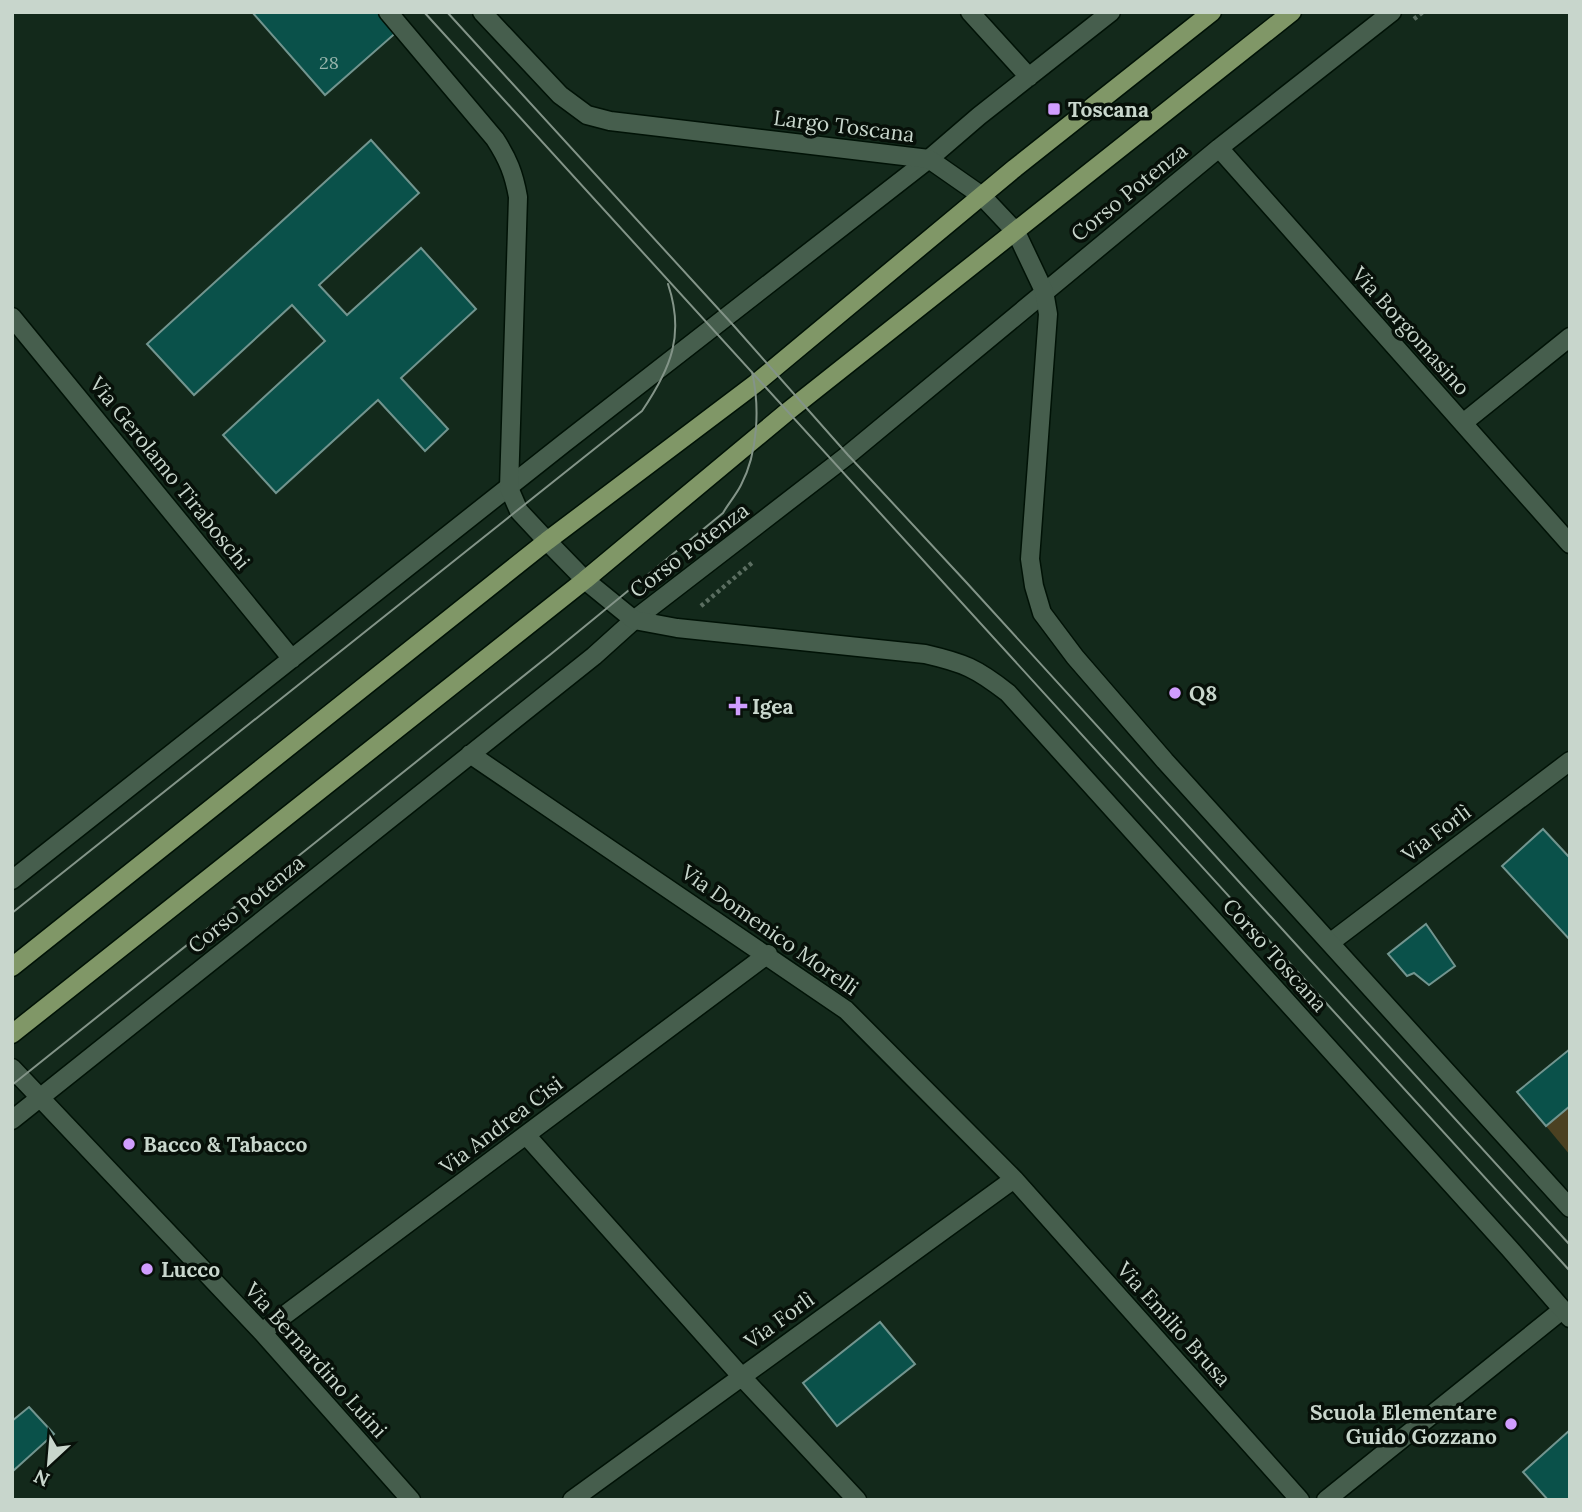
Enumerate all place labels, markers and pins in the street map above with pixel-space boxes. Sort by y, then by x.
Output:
place label: Toscana [1068,96,1149,123]
marker: Toscana [1046,101,1062,117]
place label: Q8 [1189,680,1217,707]
marker: Q8 [1167,685,1183,701]
place label: Igea [752,693,794,720]
marker: Igea [730,698,746,714]
place label: Bacco & Tabacco [143,1131,307,1158]
marker: Bacco & Tabacco [121,1136,137,1152]
place label: Lucco [161,1256,220,1283]
marker: Lucco [139,1261,155,1277]
place label: Scuola Elementare Guido Gozzano [1310,1399,1497,1450]
marker: Scuola Elementare Guido Gozzano [1503,1416,1519,1432]

